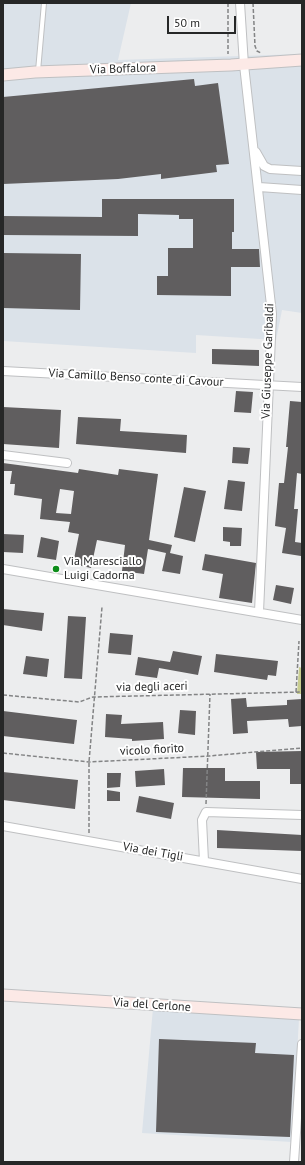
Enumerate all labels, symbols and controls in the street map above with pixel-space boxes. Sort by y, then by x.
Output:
scale bar [169,8,238,34]
text: 50 m [174,15,200,30]
street label: Via Boffalora [90,61,156,77]
street label: Via Giuseppe Garibaldi [259,303,277,419]
street label: Via Camillo Benso conte di Cavour [48,366,224,390]
place label: Via Maresciallo Luigi Cadorna [64,555,142,583]
marker: Via Maresciallo Luigi Cadorna [51,564,61,574]
street label: via degli aceri [116,679,188,695]
street label: vicolo fiorito [120,741,184,759]
street label: Via dei Tigli [122,840,184,864]
street label: Via del Cerlone [113,995,191,1015]

